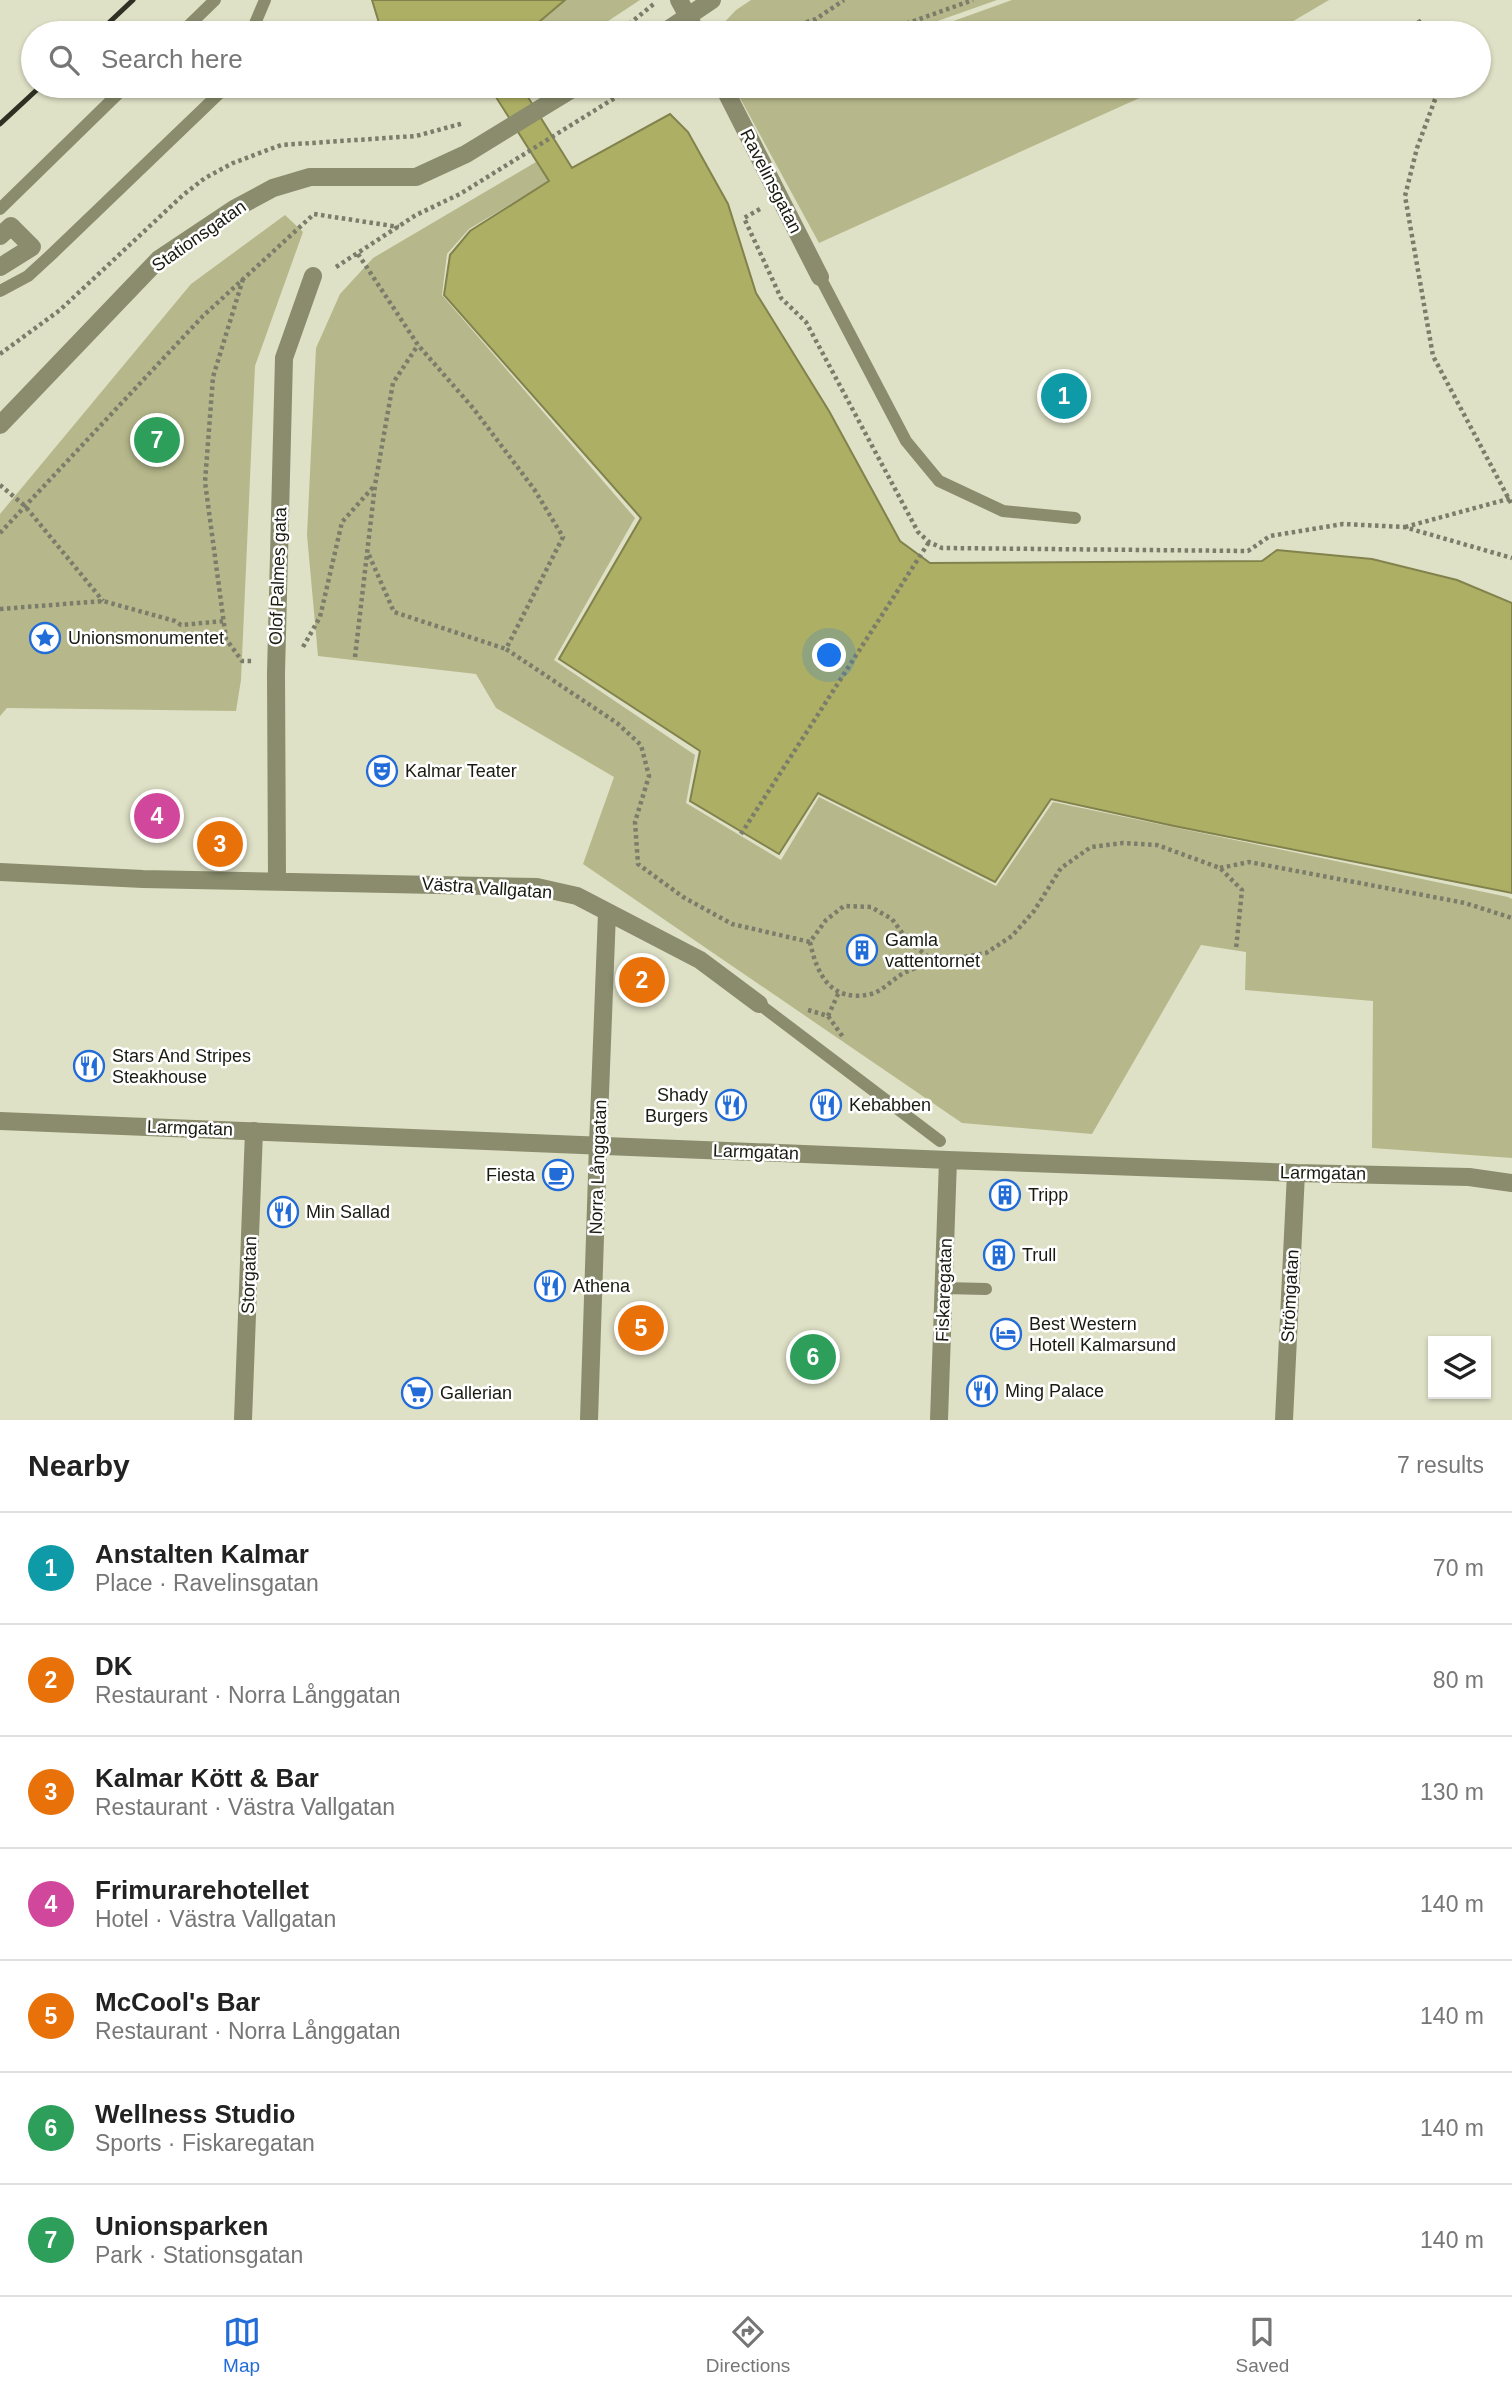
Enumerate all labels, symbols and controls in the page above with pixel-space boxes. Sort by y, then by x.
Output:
search box [21,21,1491,98]
icon: search [45,41,83,79]
text: Search here [101,44,243,74]
street label: Ravelinsgatan [736,126,806,236]
street label: Stationsgatan [148,196,250,276]
pin: 1 [1041,370,1087,422]
pin: 7 [134,414,180,466]
street label: Olof Palmes gata [266,506,290,645]
place icon: Unionsmonumentet [28,621,62,655]
place label: Unionsmonumentet [68,628,224,648]
your location [812,638,846,672]
theatre icon: Kalmar Teater [365,754,399,788]
place label: Kalmar Teater [405,761,517,781]
pin: 4 [134,790,180,842]
pin: 3 [197,818,243,870]
street label: Västra Vallgatan [421,873,553,903]
place label: Gamla vattentornet [885,930,980,971]
building icon: Gamla vattentornet [845,933,879,967]
pin: 2 [619,954,665,1006]
place label: Stars And Stripes Steakhouse [112,1046,251,1087]
restaurant icon: Stars And Stripes Steakhouse [72,1049,106,1083]
place label: Shady Burgers [645,1085,708,1126]
restaurant icon: Shady Burgers [714,1088,748,1122]
restaurant icon: Kebabben [809,1088,843,1122]
place label: Kebabben [849,1095,931,1115]
street label: Norra Långgatan [586,1099,610,1235]
street label: Larmgatan [147,1117,233,1139]
street label: Larmgatan [713,1141,799,1163]
cafe icon: Fiesta [541,1158,575,1192]
street label: Larmgatan [1280,1162,1366,1184]
place label: Fiesta [486,1165,536,1185]
building icon: Tripp [988,1178,1022,1212]
place label: Tripp [1028,1185,1068,1205]
restaurant icon: Min Sallad [266,1195,300,1229]
place label: Min Sallad [306,1202,390,1222]
street label: Storgatan [238,1236,260,1314]
street label: Fiskaregatan [932,1238,956,1342]
building icon: Trull [982,1238,1016,1272]
place label: Trull [1022,1245,1056,1265]
street label: Strömgatan [1278,1249,1302,1343]
restaurant icon: Athena [533,1269,567,1303]
place label: Athena [573,1276,631,1296]
pin: 5 [618,1302,664,1354]
place label: Best Western Hotell Kalmarsund [1029,1314,1176,1355]
hotel icon: Best Western Hotell Kalmarsund [989,1317,1023,1351]
pin: 6 [790,1331,836,1383]
map controls [1428,1336,1491,1399]
button: layers [1428,1336,1491,1399]
restaurant icon: Ming Palace [965,1374,999,1408]
supermarket icon: Gallerian [400,1376,434,1410]
place label: Ming Palace [1005,1381,1104,1401]
place label: Gallerian [440,1383,512,1403]
text: Nearby [28,1449,130,1482]
text: 7 results [1397,1452,1484,1478]
text: Anstalten Kalmar [95,1539,309,1569]
text: 1 [45,1555,57,1581]
text: 70 m [1433,1555,1484,1581]
text: Place · Ravelinsgatan [95,1570,319,1596]
text: DK [95,1651,133,1681]
text: 2 [45,1667,57,1693]
text: 80 m [1433,1667,1484,1693]
text: Restaurant · Norra Långgatan [95,1682,401,1708]
text: Kalmar Kött & Bar [95,1763,319,1793]
text: 3 [45,1779,57,1805]
text: 130 m [1420,1779,1484,1805]
text: Restaurant · Västra Vallgatan [95,1794,395,1820]
text: Frimurarehotellet [95,1875,309,1905]
text: 4 [45,1891,57,1917]
text: 140 m [1420,1891,1484,1917]
text: Hotel · Västra Vallgatan [95,1906,336,1932]
text: McCool's Bar [95,1987,260,2017]
text: 5 [45,2003,57,2029]
text: 140 m [1420,2003,1484,2029]
text: Restaurant · Norra Långgatan [95,2018,401,2044]
text: Wellness Studio [95,2099,295,2129]
text: 6 [45,2115,57,2141]
text: 140 m [1420,2115,1484,2141]
text: Sports · Fiskaregatan [95,2130,315,2156]
text: Unionsparken [95,2211,268,2241]
text: 7 [45,2227,57,2253]
text: 140 m [1420,2227,1484,2253]
text: Park · Stationsgatan [95,2242,303,2268]
tab: Map [223,2313,261,2377]
tab: Directions [706,2313,790,2377]
tab: Saved [1235,2313,1289,2377]

